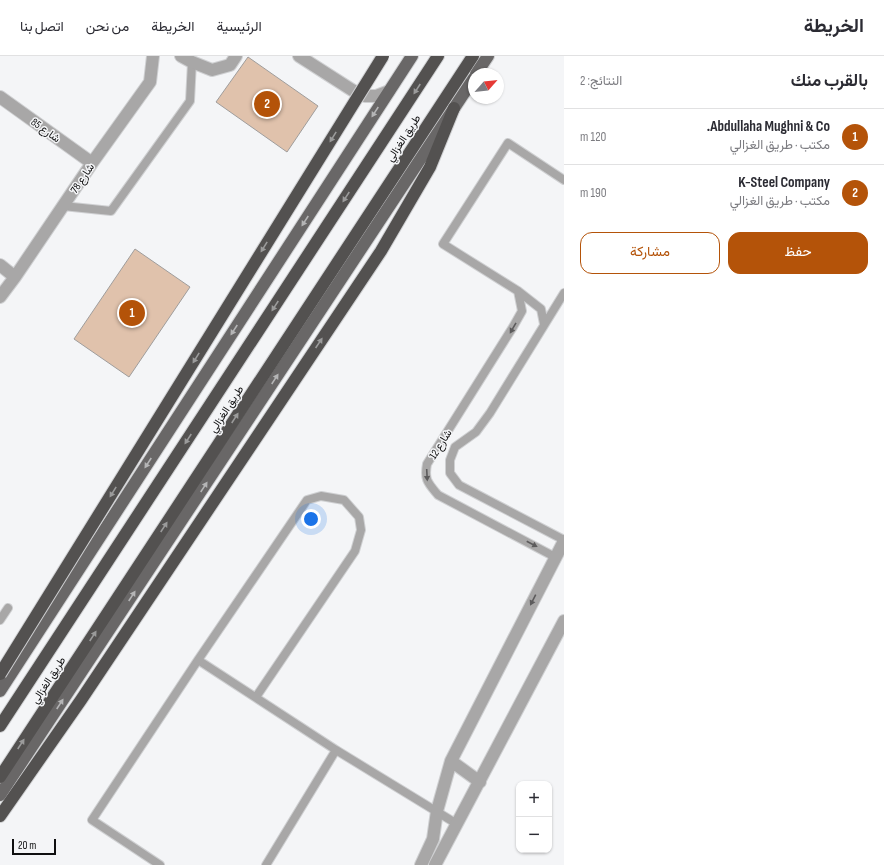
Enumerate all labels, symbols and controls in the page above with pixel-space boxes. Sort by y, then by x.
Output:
text: الخريطة [804,15,864,38]
text: اتصل بنا [20,18,64,35]
text: من نحن [86,18,129,35]
text: الخريطة [151,18,194,35]
text: الرئيسية [216,18,262,35]
north arrow [468,68,504,104]
text: بالقرب منك [791,71,868,91]
text: النتائج: 2 [580,73,622,89]
one-way arrow [413,84,421,94]
pin: 2 [254,89,280,119]
one-way arrow [372,106,379,118]
street label: طريق الغزالي [383,112,426,166]
street label: شارع 85 [28,115,63,146]
text: Abdullaha Mughni & Co. [707,117,830,136]
text: 120 m [580,129,606,145]
text: 1 [852,129,858,145]
one-way arrow [329,131,336,143]
text: مكتب · طريق الغزالي [730,137,830,153]
street label: شارع 78 [68,161,98,196]
text: K-Steel Company [738,173,830,192]
text: 190 m [580,185,607,201]
text: 2 [852,185,858,201]
one-way arrow [342,192,349,203]
text: مكتب · طريق الغزالي [730,193,830,209]
one-way arrow [301,216,309,226]
button: مشاركة [580,232,720,274]
button: حفظ [728,232,868,274]
one-way arrow [261,241,268,253]
pin: 1 [119,298,145,328]
one-way arrow [271,300,278,312]
one-way arrow [509,322,516,334]
one-way arrow [230,325,238,336]
one-way arrow [315,338,323,348]
one-way arrow [192,353,200,363]
one-way arrow [271,374,279,384]
street label: طريق الغزالي [206,383,249,437]
one-way arrow [232,412,239,424]
street label: شارع 12 [426,427,456,462]
one-way arrow [184,433,192,444]
one-way arrow [144,458,152,468]
one-way arrow [423,468,430,481]
one-way arrow [200,481,207,493]
one-way arrow [109,487,117,497]
your location [301,509,321,529]
one-way arrow [160,522,168,532]
one-way arrow [526,541,537,547]
one-way arrow [128,590,136,601]
one-way arrow [530,594,536,606]
one-way arrow [89,630,97,641]
street label: طريق الغزالي [28,654,71,708]
one-way arrow [56,699,64,709]
one-way arrow [18,738,25,750]
map controls [516,781,552,853]
button: + [516,781,552,817]
button: − [516,817,552,853]
scale bar [12,837,56,856]
text: 20 m [18,839,36,852]

